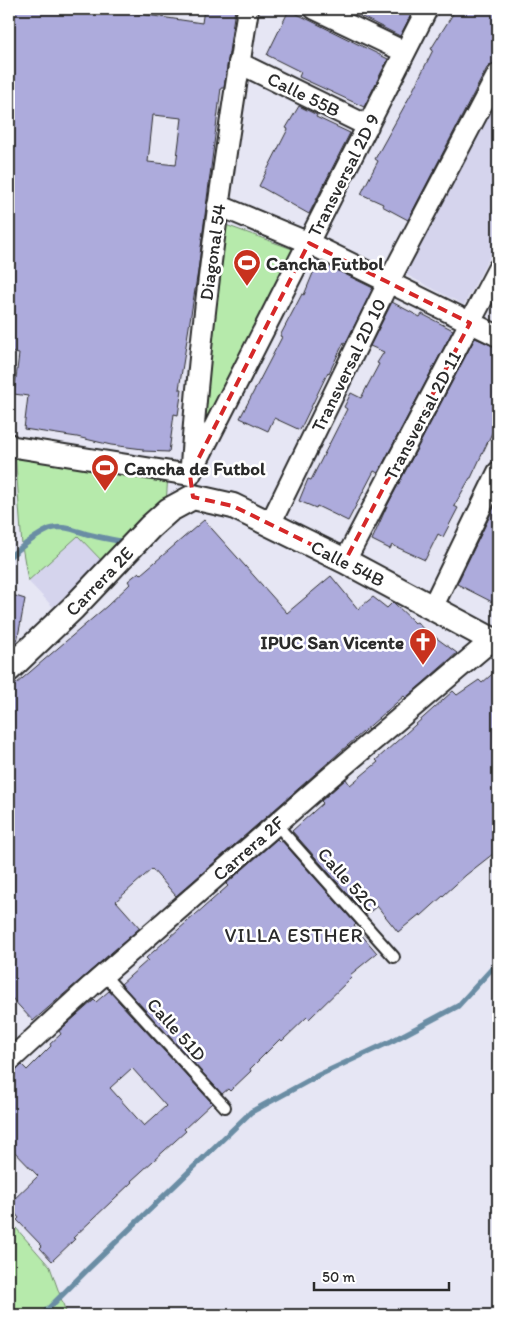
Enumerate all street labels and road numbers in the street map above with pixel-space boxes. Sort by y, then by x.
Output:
street label: Calle 55B [264,67,344,122]
street label: Transversal 2D 9 [302,110,384,241]
street label: Diagonal 54 [194,202,231,302]
street label: Transversal 2D 10 [306,295,391,436]
street label: Transversal 2D 11 [379,347,466,484]
street label: Calle 54B [307,535,389,592]
street label: Carrera 2E [61,542,138,621]
street label: Carrera 2F [208,811,289,886]
street label: Calle 52C [313,843,382,916]
street label: Calle 51D [142,993,211,1066]

